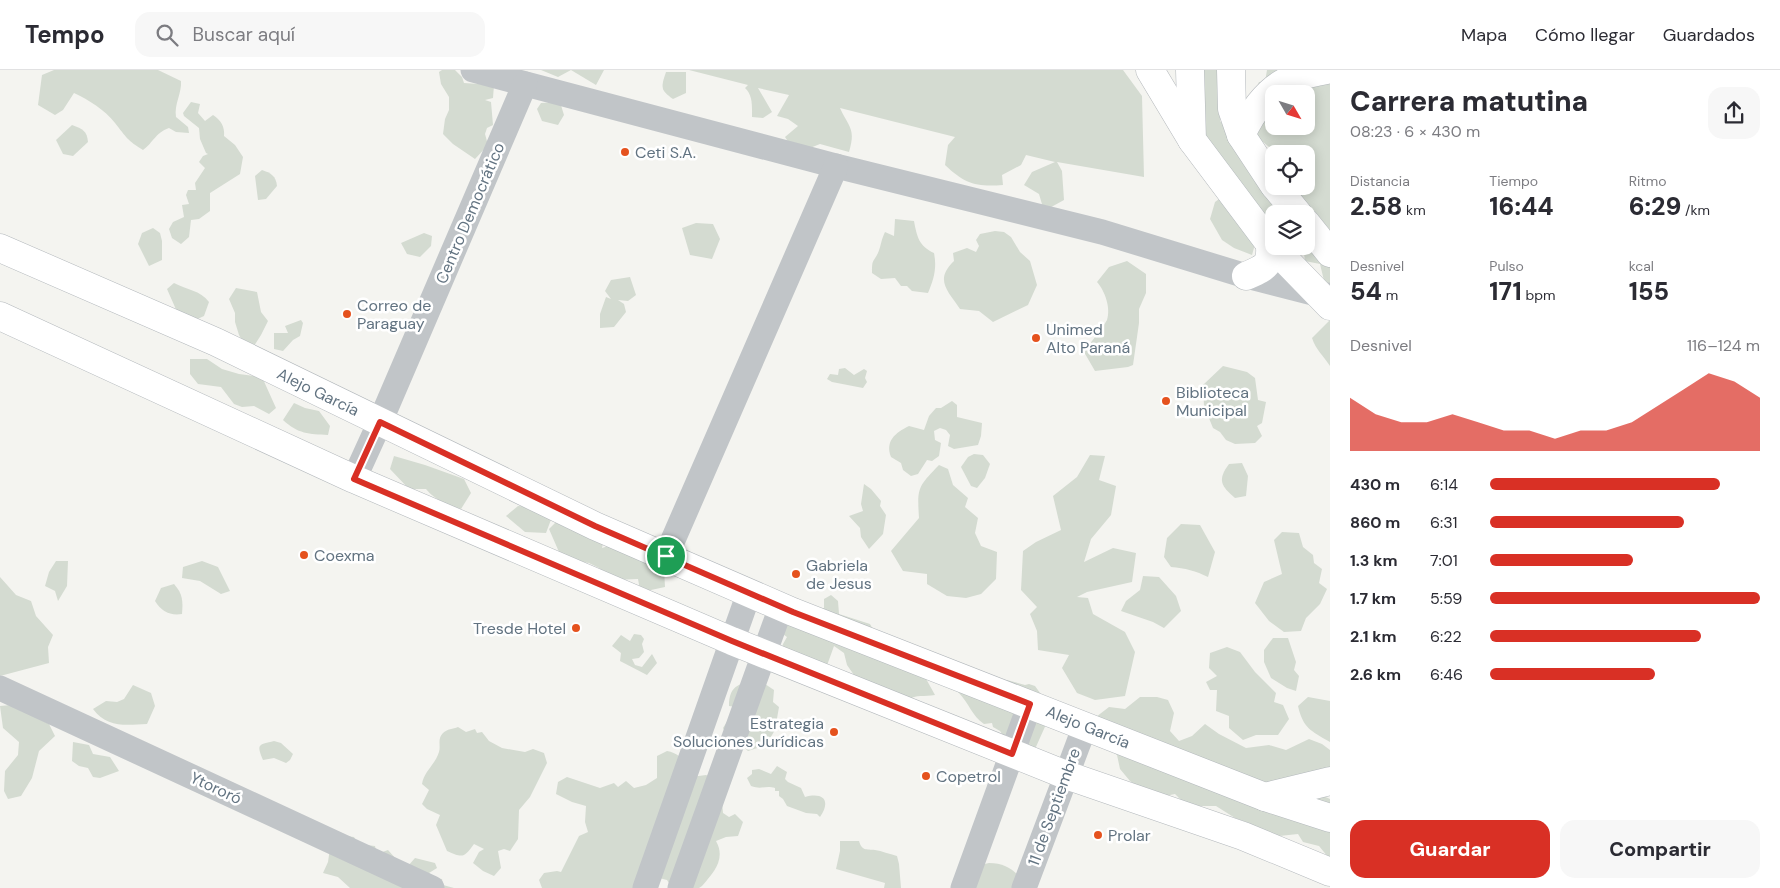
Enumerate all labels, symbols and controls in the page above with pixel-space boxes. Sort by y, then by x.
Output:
search box [135,12,485,57]
text: Tempo [25,19,105,50]
icon: search [153,21,181,49]
text: Buscar aquí [193,22,295,47]
text: Mapa [1461,23,1507,47]
text: Cómo llegar [1535,23,1635,47]
text: Guardados [1663,23,1755,47]
text: Carrera matutina [1350,83,1588,120]
north arrow [1265,85,1315,135]
map controls [1265,85,1315,255]
button: share [1708,87,1760,139]
text: 08:23 · 6 × 430 m [1350,121,1480,142]
street label: Centro Democrático [431,139,509,287]
place label: Ceti S.A. [635,142,696,163]
button: locate [1265,145,1315,195]
marker: Ceti S.A. [619,146,631,158]
text: Distancia [1350,172,1410,190]
text: Tiempo [1489,172,1538,190]
text: Ritmo [1629,172,1667,190]
text: 2.58 [1350,190,1402,223]
text: 16:44 [1489,190,1554,223]
text: 6:29 [1629,190,1681,223]
text: km [1402,201,1426,219]
text: /km [1681,201,1710,219]
button: layers [1265,205,1315,255]
text: Desnivel [1350,257,1404,275]
text: Pulso [1489,257,1524,275]
text: kcal [1629,257,1654,275]
text: 54 [1350,275,1382,308]
text: 171 [1489,275,1522,308]
text: 155 [1629,275,1669,308]
text: m [1382,286,1398,304]
text: bpm [1522,286,1555,304]
place label: Correo de Paraguay [357,295,431,334]
marker: Correo de Paraguay [341,308,353,320]
place label: Unimed Alto Paraná [1046,319,1130,358]
marker: Unimed Alto Paraná [1030,332,1042,344]
text: Desnivel [1350,335,1412,356]
text: 116–124 m [1687,335,1760,356]
street label: Alejo García [273,363,363,421]
place label: Biblioteca Municipal [1176,382,1249,421]
marker: Biblioteca Municipal [1160,395,1172,407]
text: 430 m [1350,474,1400,495]
text: 6:14 [1430,474,1458,495]
text: 860 m [1350,512,1400,533]
text: 6:31 [1430,512,1457,533]
pin [645,535,687,577]
icon: arrive [652,542,680,570]
place label: Coexma [314,545,375,566]
marker: Coexma [298,549,310,561]
text: 1.3 km [1350,550,1398,571]
text: 7:01 [1430,550,1458,571]
place label: Gabriela de Jesus [806,555,872,594]
marker: Gabriela de Jesus [790,568,802,580]
text: 1.7 km [1350,588,1396,609]
text: 5:59 [1430,588,1462,609]
place label: Tresde Hotel [473,618,566,639]
marker: Tresde Hotel [570,622,582,634]
text: 2.1 km [1350,626,1397,647]
text: 6:22 [1430,626,1462,647]
text: 2.6 km [1350,664,1401,685]
text: 6:46 [1430,664,1463,685]
street label: Alejo García [1043,701,1133,753]
place label: Estrategia Soluciones Jurídicas [673,713,824,752]
marker: Estrategia Soluciones Jurídicas [828,726,840,738]
street label: 11 de Septiembre [1023,745,1085,869]
place label: Copetrol [936,766,1001,787]
street label: Ytororó [187,767,245,809]
marker: Copetrol [920,770,932,782]
button: Guardar [1350,820,1550,878]
button: Compartir [1560,820,1760,878]
place label: Prolar [1108,825,1151,846]
marker: Prolar [1092,829,1104,841]

